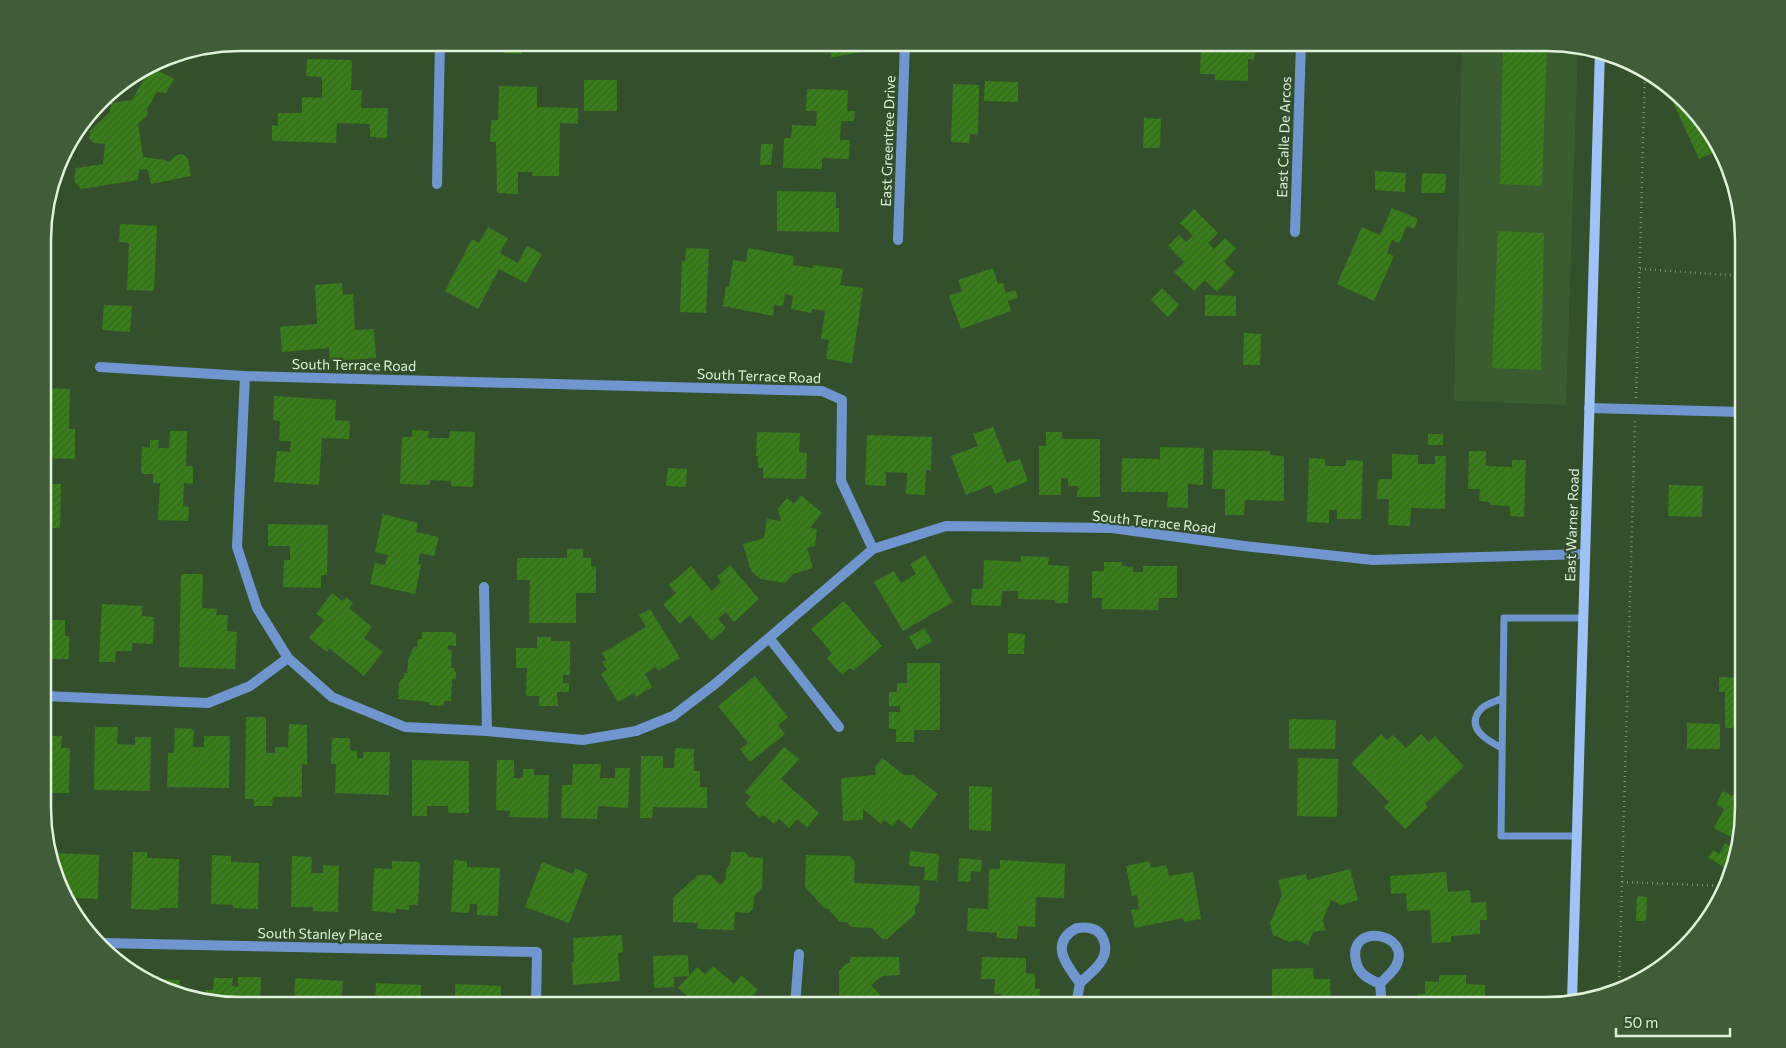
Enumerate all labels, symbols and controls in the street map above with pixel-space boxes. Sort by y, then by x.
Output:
street label: East Greentree Drive [877,75,898,207]
street label: East Calle De Arcos [1273,76,1294,198]
street label: South Terrace Road [292,355,416,374]
street label: South Terrace Road [697,365,821,386]
street label: East Warner Road [1561,468,1582,582]
street label: South Terrace Road [1091,507,1217,536]
street label: South Stanley Place [258,924,382,943]
scale bar [1616,1006,1730,1038]
text: 50 m [1624,1013,1658,1031]

